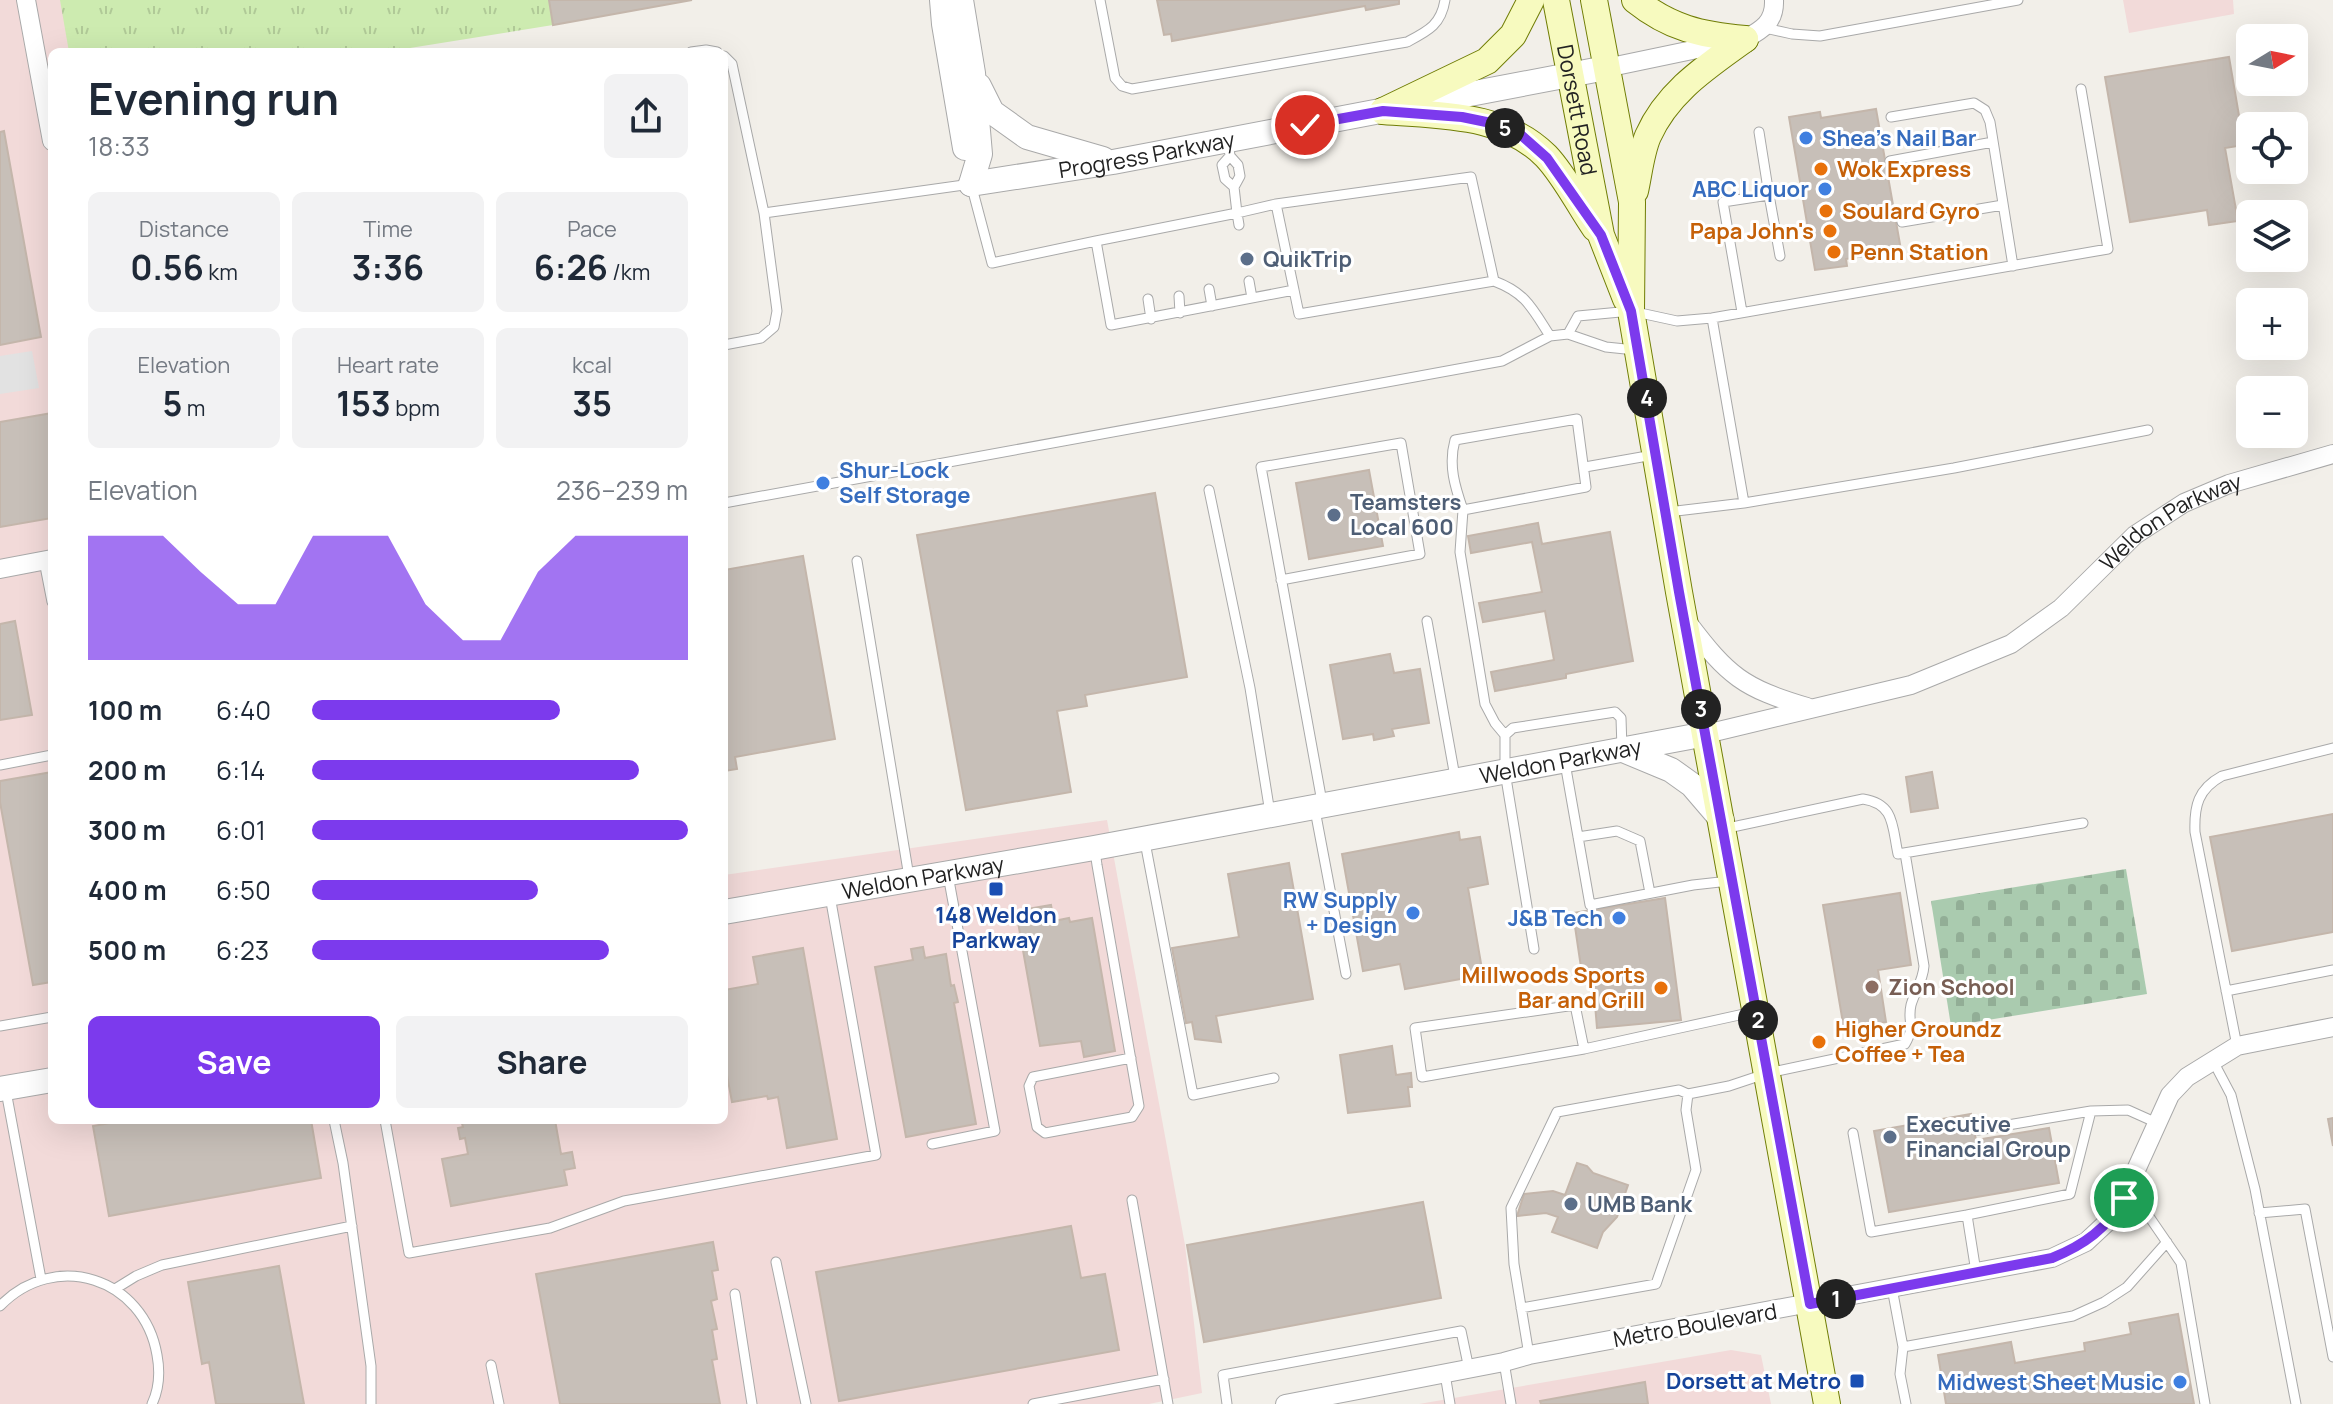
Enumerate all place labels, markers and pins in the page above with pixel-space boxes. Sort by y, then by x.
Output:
pin [1271,91,1339,159]
pin: 5 [1485,108,1525,148]
place label: Shea's Nail Bar [1822,123,1977,153]
marker: Shea's Nail Bar [1797,129,1815,147]
place label: Wok Express [1837,154,1971,184]
marker: Wok Express [1812,160,1830,178]
place label: ABC Liquor [1692,174,1809,204]
marker: ABC Liquor [1816,180,1834,198]
place label: Soulard Gyro [1842,196,1980,226]
marker: Soulard Gyro [1817,202,1835,220]
place label: Papa John's [1690,216,1814,246]
marker: Papa John's [1821,222,1839,240]
place label: Penn Station [1850,237,1988,267]
marker: Penn Station [1825,243,1843,261]
place label: QuikTrip [1263,244,1352,274]
marker: QuikTrip [1238,250,1256,268]
pin: 4 [1627,378,1667,418]
place label: Shur-Lock Self Storage [839,455,971,510]
marker: Shur-Lock Self Storage [814,474,832,492]
place label: Teamsters Local 600 [1350,487,1461,542]
marker: Teamsters Local 600 [1325,506,1343,524]
pin: 3 [1681,689,1721,729]
marker: 148 Weldon Parkway [987,880,1005,898]
place label: RW Supply + Design [1283,885,1398,940]
place label: 148 Weldon Parkway [935,900,1057,955]
place label: J&B Tech [1508,903,1603,933]
marker: RW Supply + Design [1404,904,1422,922]
marker: J&B Tech [1610,909,1628,927]
place label: Millwoods Sports Bar and Grill [1462,960,1645,1015]
place label: Zion School [1888,972,2015,1002]
marker: Zion School [1863,978,1881,996]
marker: Millwoods Sports Bar and Grill [1652,979,1670,997]
pin: 2 [1738,1000,1778,1040]
place label: Higher Groundz Coffee + Tea [1835,1014,2002,1069]
marker: Higher Groundz Coffee + Tea [1810,1033,1828,1051]
place label: Executive Financial Group [1906,1109,2071,1164]
marker: Executive Financial Group [1881,1128,1899,1146]
pin [2090,1164,2158,1232]
place label: UMB Bank [1587,1189,1693,1219]
marker: UMB Bank [1562,1195,1580,1213]
pin: 1 [1816,1279,1856,1319]
place label: Dorsett at Metro [1666,1366,1841,1396]
place label: Midwest Sheet Music [1937,1367,2164,1397]
marker: Dorsett at Metro [1848,1372,1866,1390]
marker: Midwest Sheet Music [2171,1373,2189,1391]

